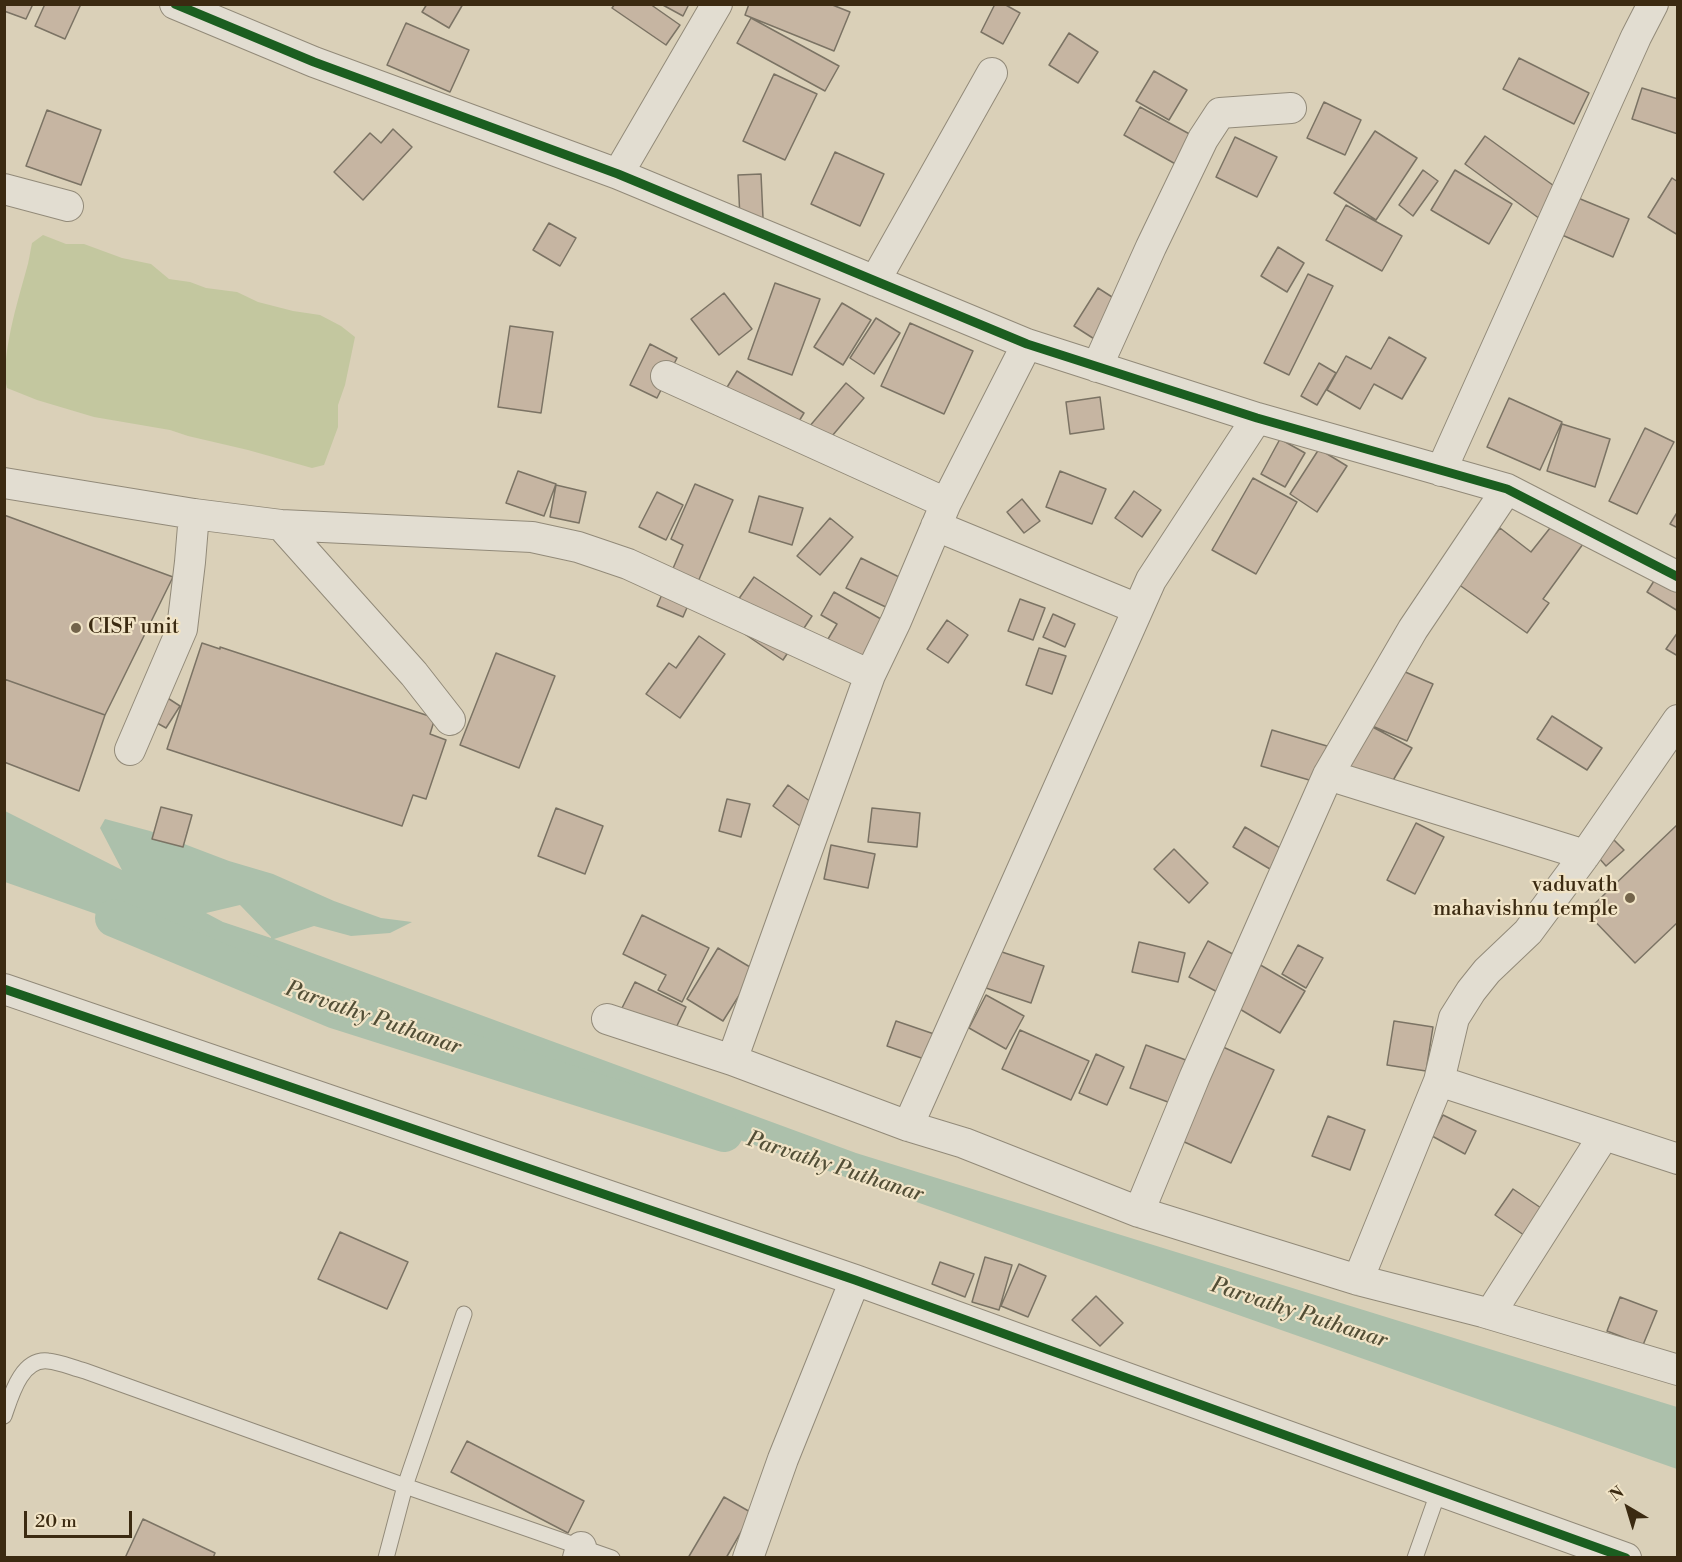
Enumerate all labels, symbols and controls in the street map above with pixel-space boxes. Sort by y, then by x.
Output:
place label: CISF unit [88,615,179,641]
marker: CISF unit [69,621,83,635]
place label: vaduvath mahavishnu temple [1433,873,1618,923]
marker: vaduvath mahavishnu temple [1623,891,1637,905]
water label: Parvathy Puthanar [282,977,464,1061]
water label: Parvathy Puthanar [743,1127,927,1209]
water label: Parvathy Puthanar [1207,1273,1391,1355]
north arrow [1598,1478,1658,1538]
text: N [1606,1482,1628,1506]
scale bar [27,1499,135,1537]
text: 20 m [35,1510,77,1533]

